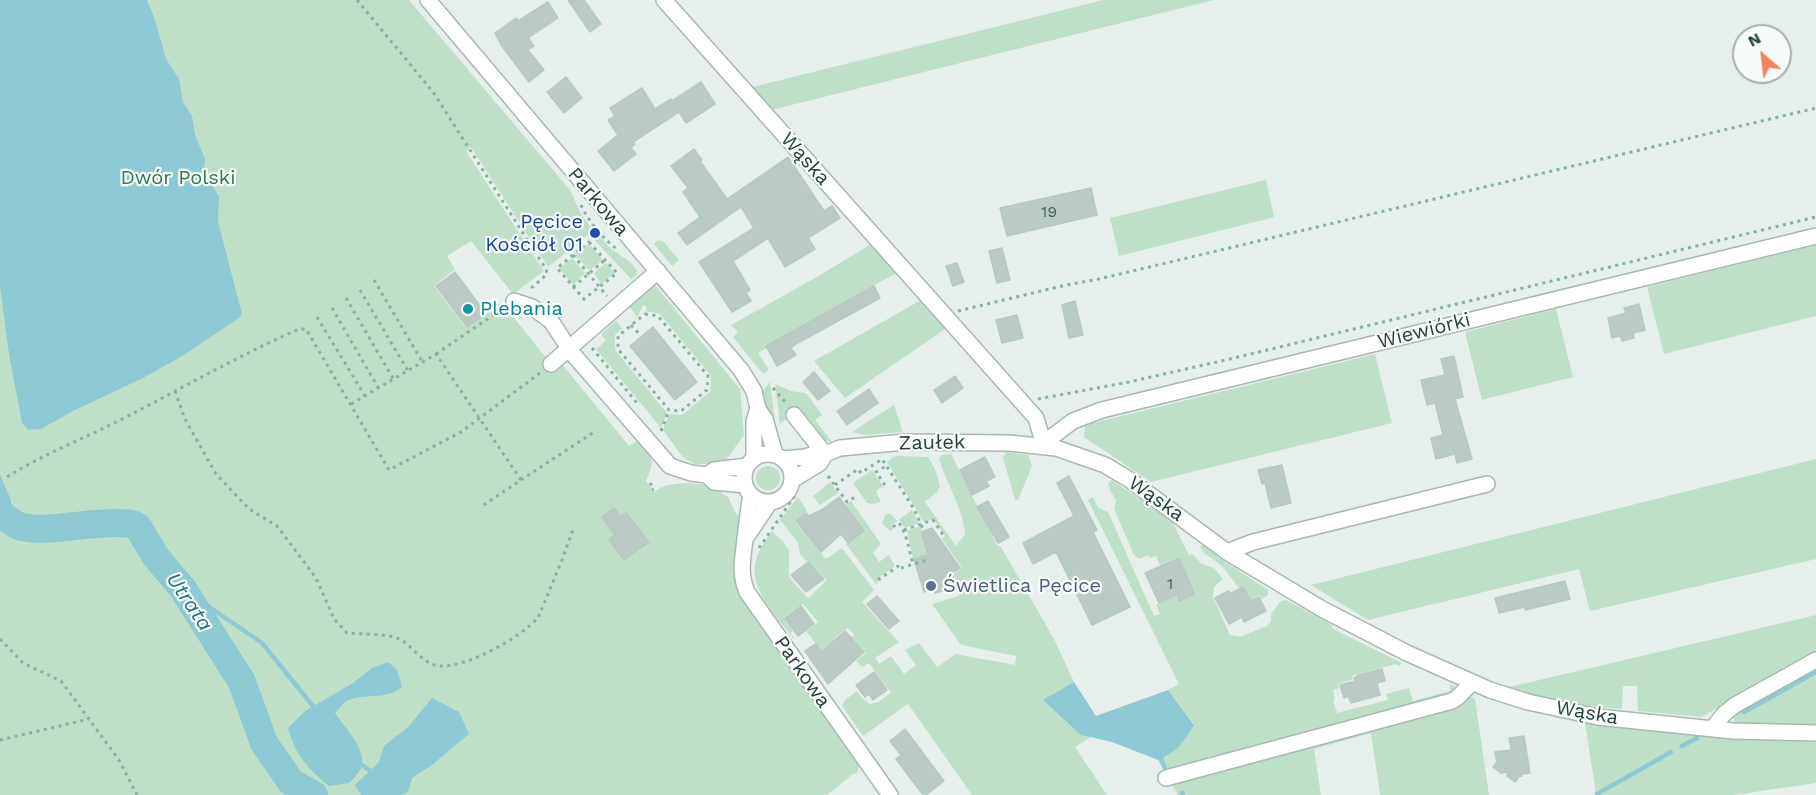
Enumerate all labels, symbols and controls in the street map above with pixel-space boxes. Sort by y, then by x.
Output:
north arrow [1732,24,1792,84]
text: N [1745,28,1764,51]
street label: Wąska [775,128,835,190]
street label: Parkowa [562,163,634,241]
park label: Dwór Polski [121,166,235,190]
house number: 19 [1041,202,1057,222]
place label: Pęcice Kościół 01 [485,210,583,257]
marker: Pęcice Kościół 01 [588,226,602,240]
place label: Plebania [480,297,563,321]
marker: Plebania [461,302,475,316]
street label: Wiewiórki [1375,308,1473,354]
street label: Zaułek [899,430,965,456]
street label: Wąska [1123,471,1189,527]
water label: Utrata [160,568,218,636]
place label: Świetlica Pęcice [943,574,1101,598]
house number: 1 [1167,574,1173,594]
marker: Świetlica Pęcice [924,579,938,593]
street label: Parkowa [769,631,835,713]
street label: Wąska [1554,696,1620,730]

